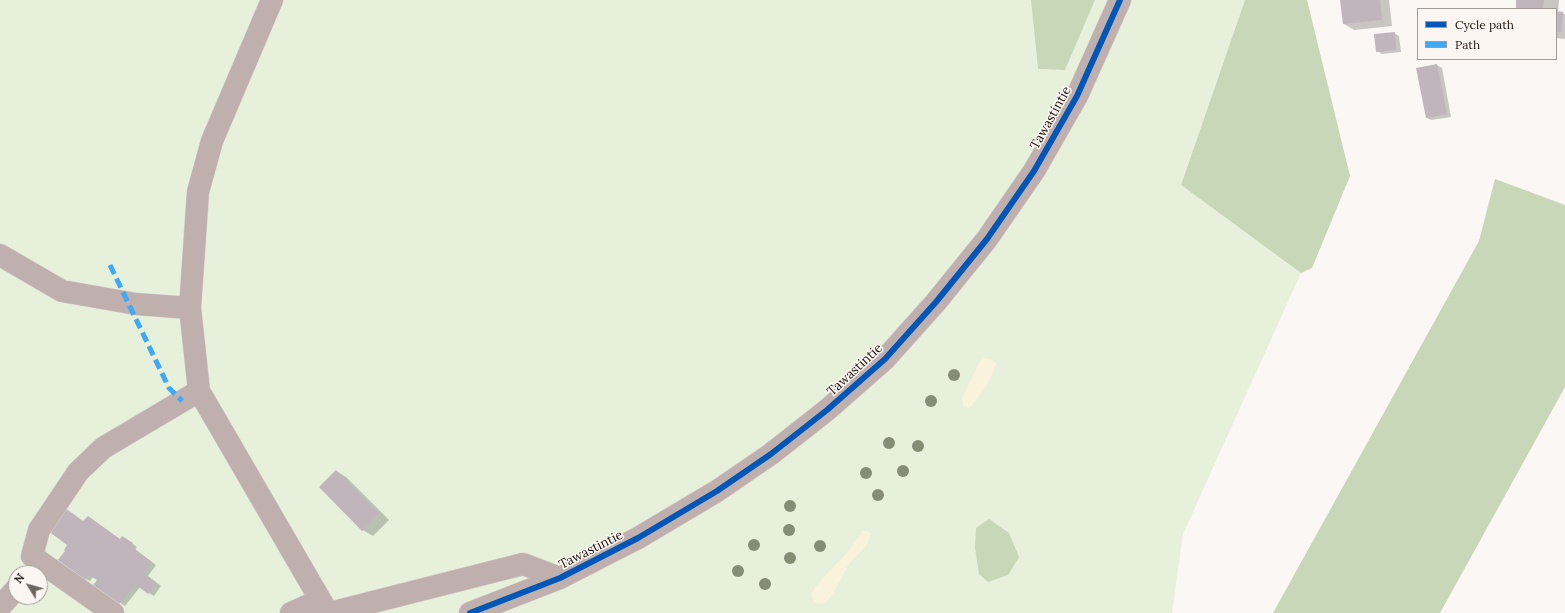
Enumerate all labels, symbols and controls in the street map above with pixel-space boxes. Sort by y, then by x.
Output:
legend [1417,8,1557,60]
text: Cycle path [1455,17,1514,32]
text: Path [1455,37,1480,52]
street label: Tawastintie [1027,84,1075,152]
street label: Tawastintie [824,341,886,399]
street label: Tawastintie [556,527,626,573]
north arrow [8,565,48,605]
text: N [11,571,27,586]

